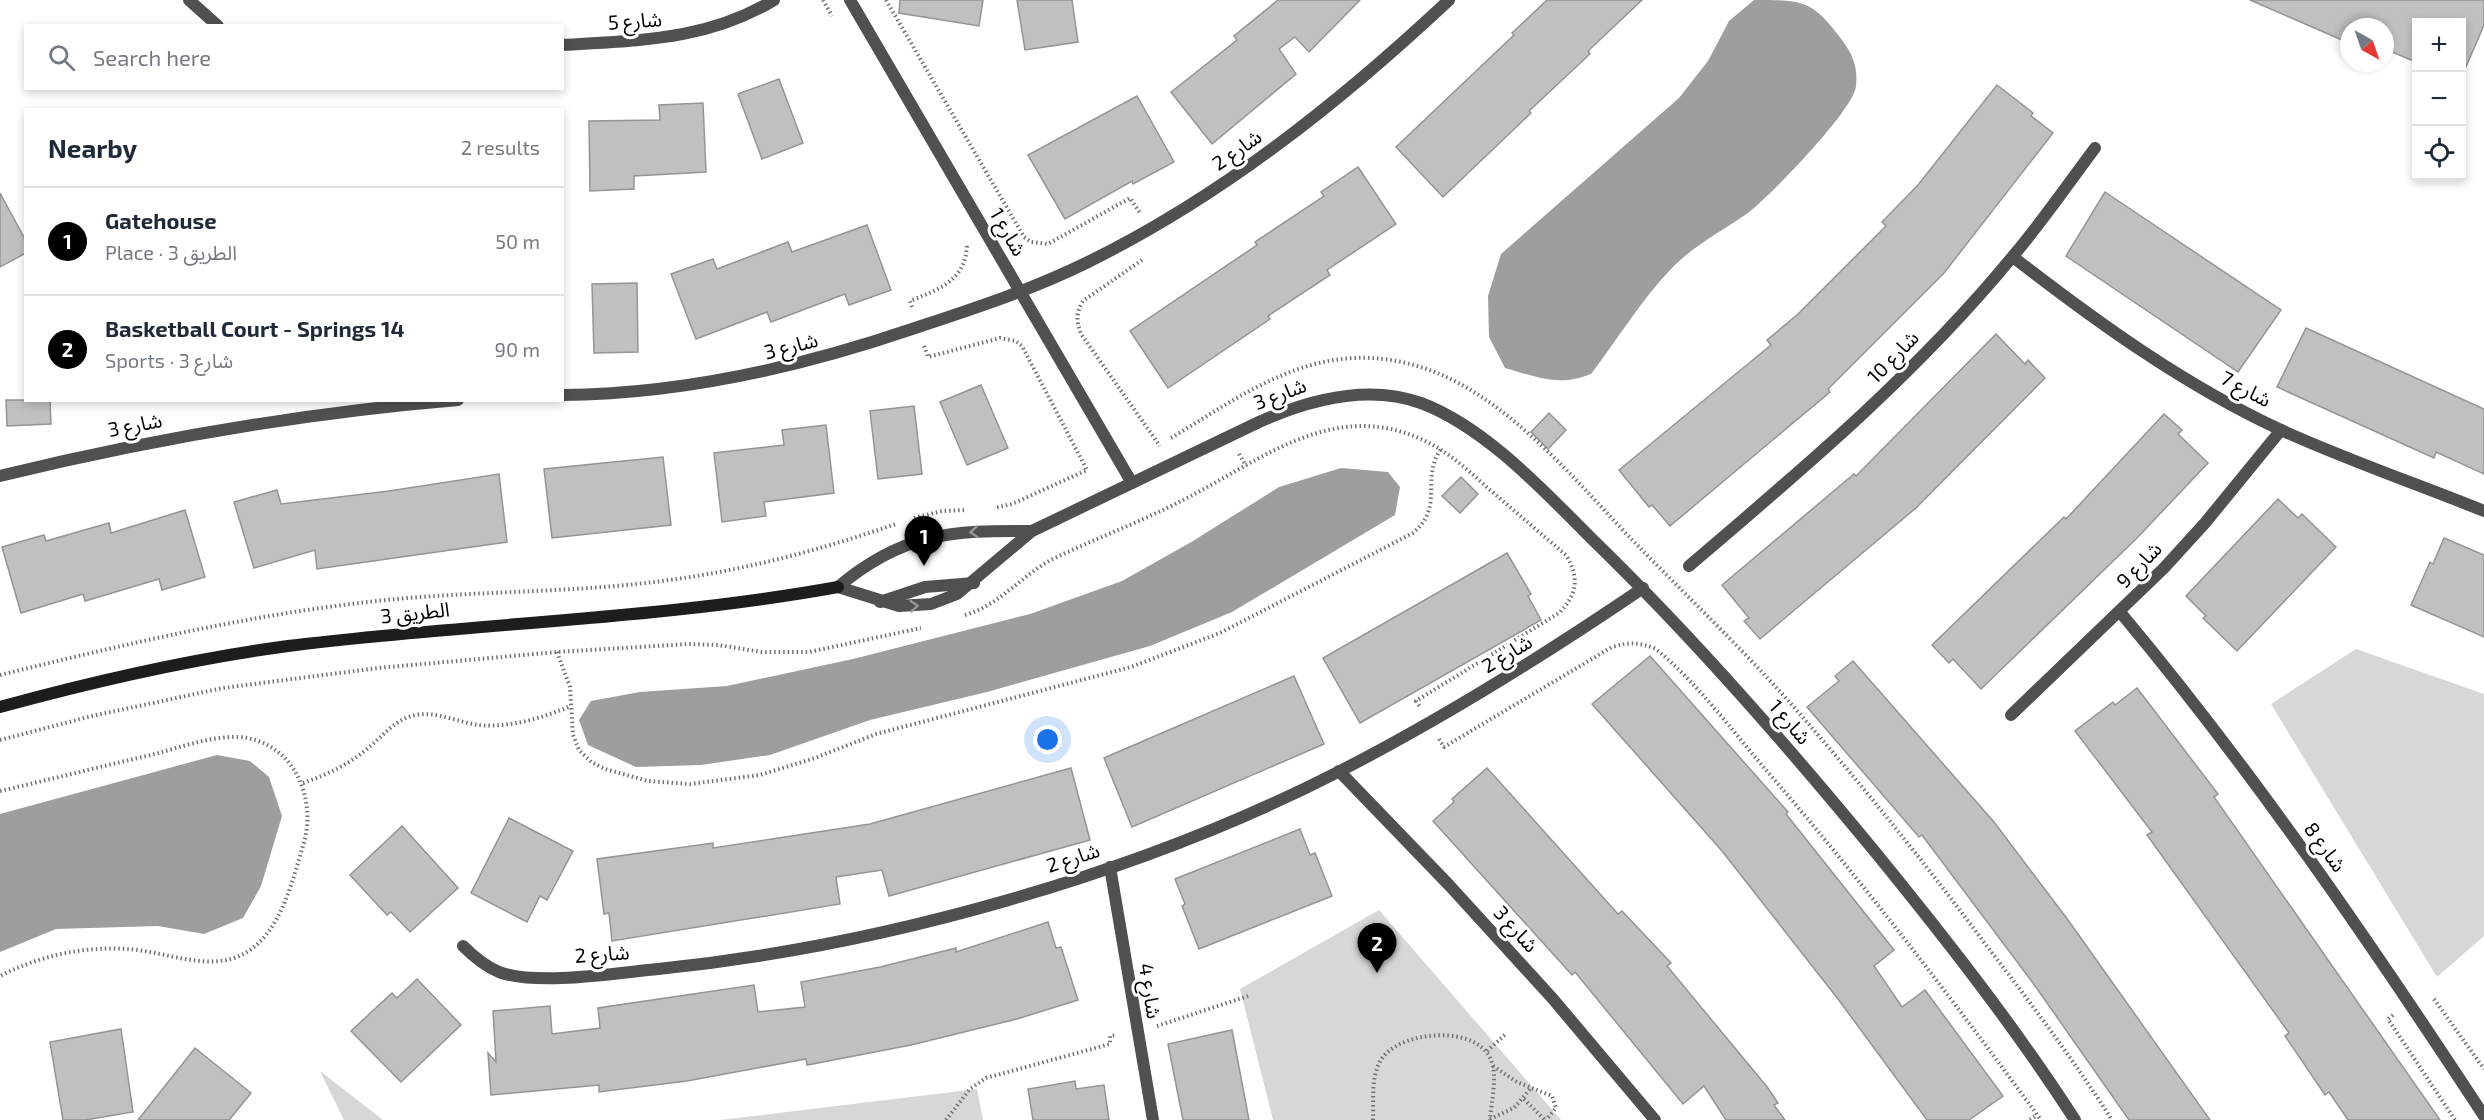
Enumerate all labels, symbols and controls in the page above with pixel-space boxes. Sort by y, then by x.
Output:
street label: شارع 5 [607,6,663,38]
north arrow [2340,18,2394,72]
map controls [2412,18,2466,180]
button: + [2412,18,2466,72]
search box [24,24,564,90]
icon: search [45,41,78,74]
text: Search here [93,44,211,70]
button: − [2412,72,2466,126]
street label: شارع 2 [1207,124,1268,178]
button: locate [2412,126,2466,180]
text: Nearby [48,132,137,163]
text: 2 results [461,135,540,159]
street label: شارع 1 [982,203,1032,262]
text: Gatehouse [105,207,217,233]
text: 1 [63,229,72,253]
text: 50 m [495,229,540,253]
text: Place · 3 الطريق [105,240,237,264]
text: Basketball Court - Springs 14 [105,315,404,341]
street label: شارع 10 [1862,325,1926,390]
street label: شارع 3 [761,327,821,367]
text: 2 [62,337,73,361]
text: 90 m [495,337,540,361]
text: Sports · شارع 3 [105,348,233,372]
street label: شارع 7 [2215,365,2276,415]
street label: شارع 3 [1250,372,1311,418]
street label: شارع 3 [106,407,165,445]
pin: 1 [904,516,944,566]
one-way arrow [969,525,978,538]
street label: شارع 9 [2111,536,2169,595]
street label: 3 الطريق [379,596,451,630]
one-way arrow [910,599,919,612]
street label: شارع 2 [1477,629,1538,681]
street label: شارع 1 [1762,694,1817,751]
your location [1033,725,1062,754]
street label: شارع 8 [2297,817,2352,878]
street label: شارع 2 [1043,837,1104,881]
street label: شارع 3 [1487,900,1544,959]
pin: 2 [1358,924,1396,973]
street label: شارع 2 [574,939,630,971]
street label: شارع 4 [1131,961,1167,1021]

